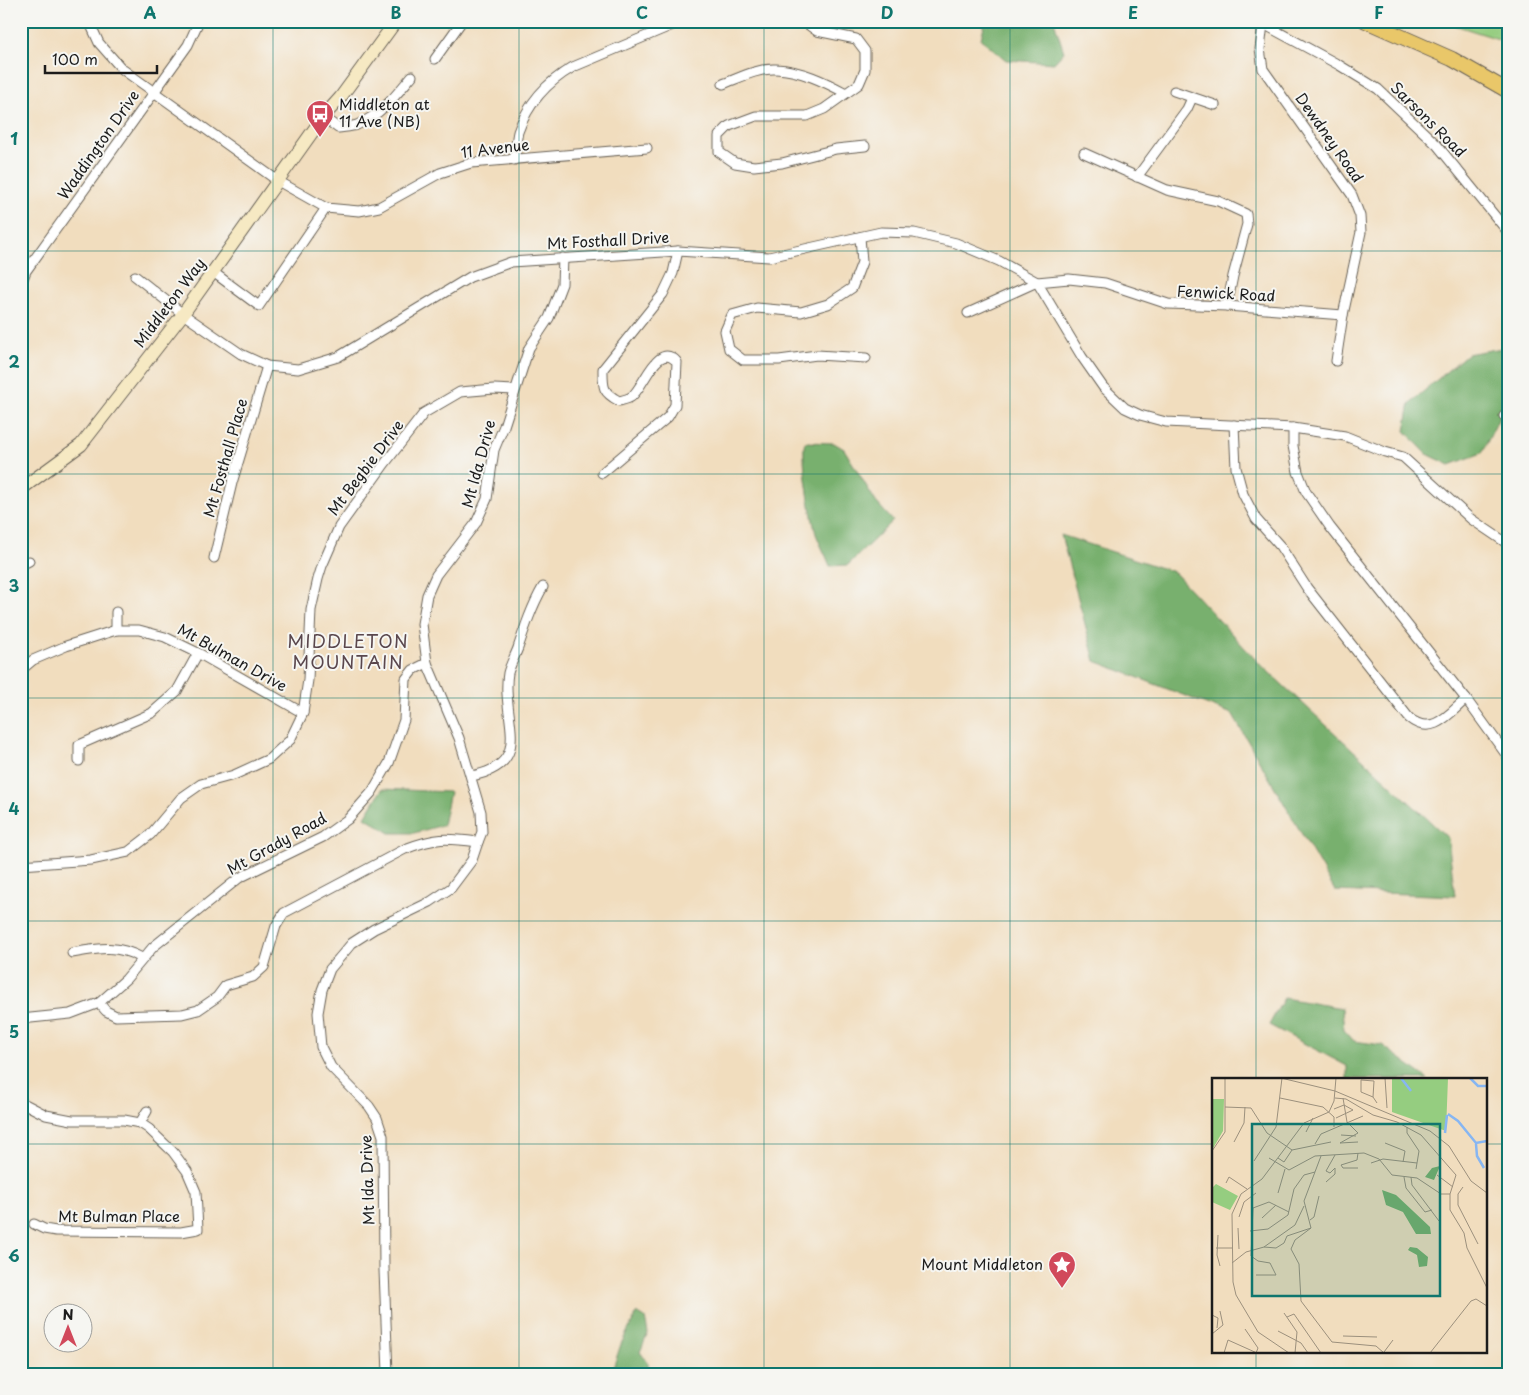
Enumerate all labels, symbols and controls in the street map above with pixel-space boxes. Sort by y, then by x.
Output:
text: A [144,0,157,24]
text: B [391,0,402,24]
text: C [636,0,648,24]
text: D [881,0,893,24]
text: E [1128,0,1138,24]
text: F [1374,0,1384,24]
scale bar [45,42,158,74]
text: 100 m [52,47,98,70]
street label: Sarsons Road [1386,76,1472,162]
street label: Waddington Drive [51,85,144,204]
street label: Dewdney Road [1291,87,1370,187]
place label: Middleton at 11 Ave (NB) [339,92,430,132]
bus stop icon: Middleton at 11 Ave (NB) [305,99,335,138]
text: 1 [10,126,18,150]
street label: 11 Avenue [459,132,530,163]
street label: Mt Fosthall Drive [546,225,670,254]
street label: Middleton Way [127,252,210,352]
street label: Fenwick Road [1176,278,1276,307]
text: 2 [8,349,20,373]
street label: Mt Fosthall Place [197,395,253,520]
street label: Mt Begbie Drive [321,414,408,520]
street label: Mt Ida Drive [455,417,500,510]
text: 3 [9,573,19,597]
street label: Mt Bulman Drive [174,617,292,696]
district label: MIDDLETON MOUNTAIN [287,627,409,675]
text: 4 [9,796,20,820]
street label: Mt Grady Road [222,806,330,880]
text: 5 [9,1019,19,1043]
inset map [1212,1078,1486,1352]
street label: Mt Ida Drive [353,1134,380,1226]
street label: Mt Bulman Place [58,1204,180,1227]
text: 6 [8,1243,20,1267]
place icon: Mount Middleton [1047,1250,1077,1289]
place label: Mount Middleton [921,1252,1043,1275]
north arrow [42,1302,92,1352]
text: N [62,1304,74,1325]

